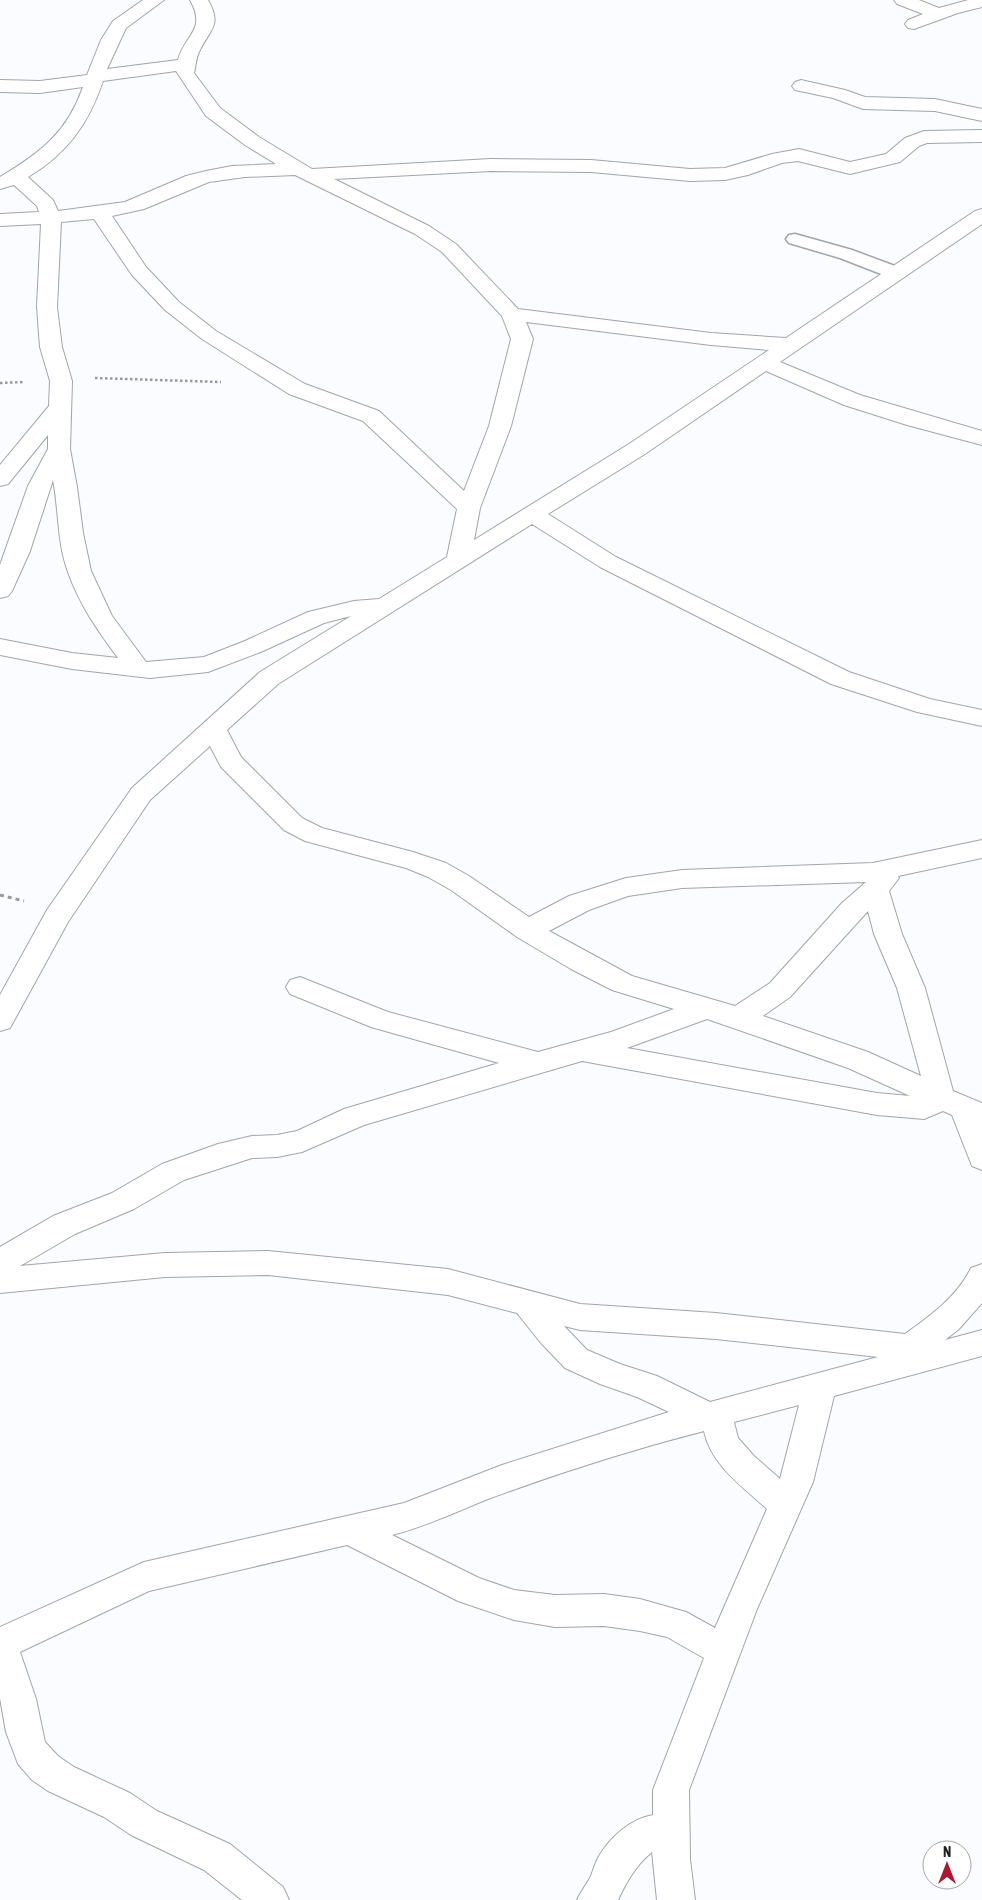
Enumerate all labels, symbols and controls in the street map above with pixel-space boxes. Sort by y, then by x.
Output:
north arrow [922,1840,972,1890]
text: N [943,1844,951,1860]

